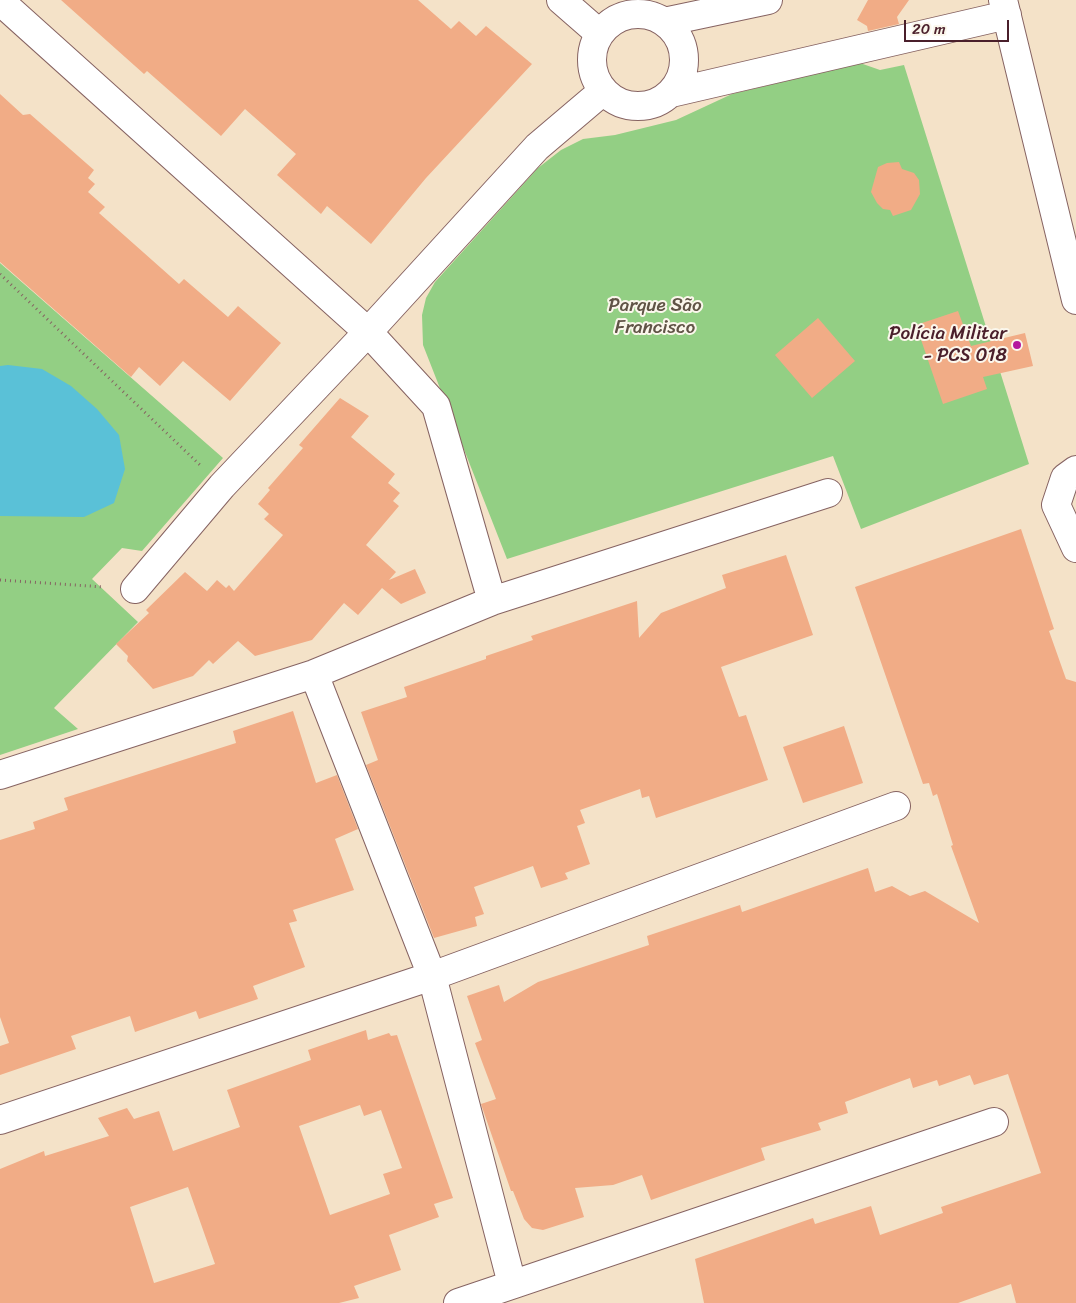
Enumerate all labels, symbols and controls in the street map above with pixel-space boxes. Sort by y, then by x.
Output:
scale bar [906,10,1011,42]
text: 20 m [912,16,946,42]
park label: Parque São Francisco [608,295,702,339]
place label: Polícia Militar - PCS 018 [889,323,1007,367]
marker: Polícia Militar - PCS 018 [1011,339,1023,351]

